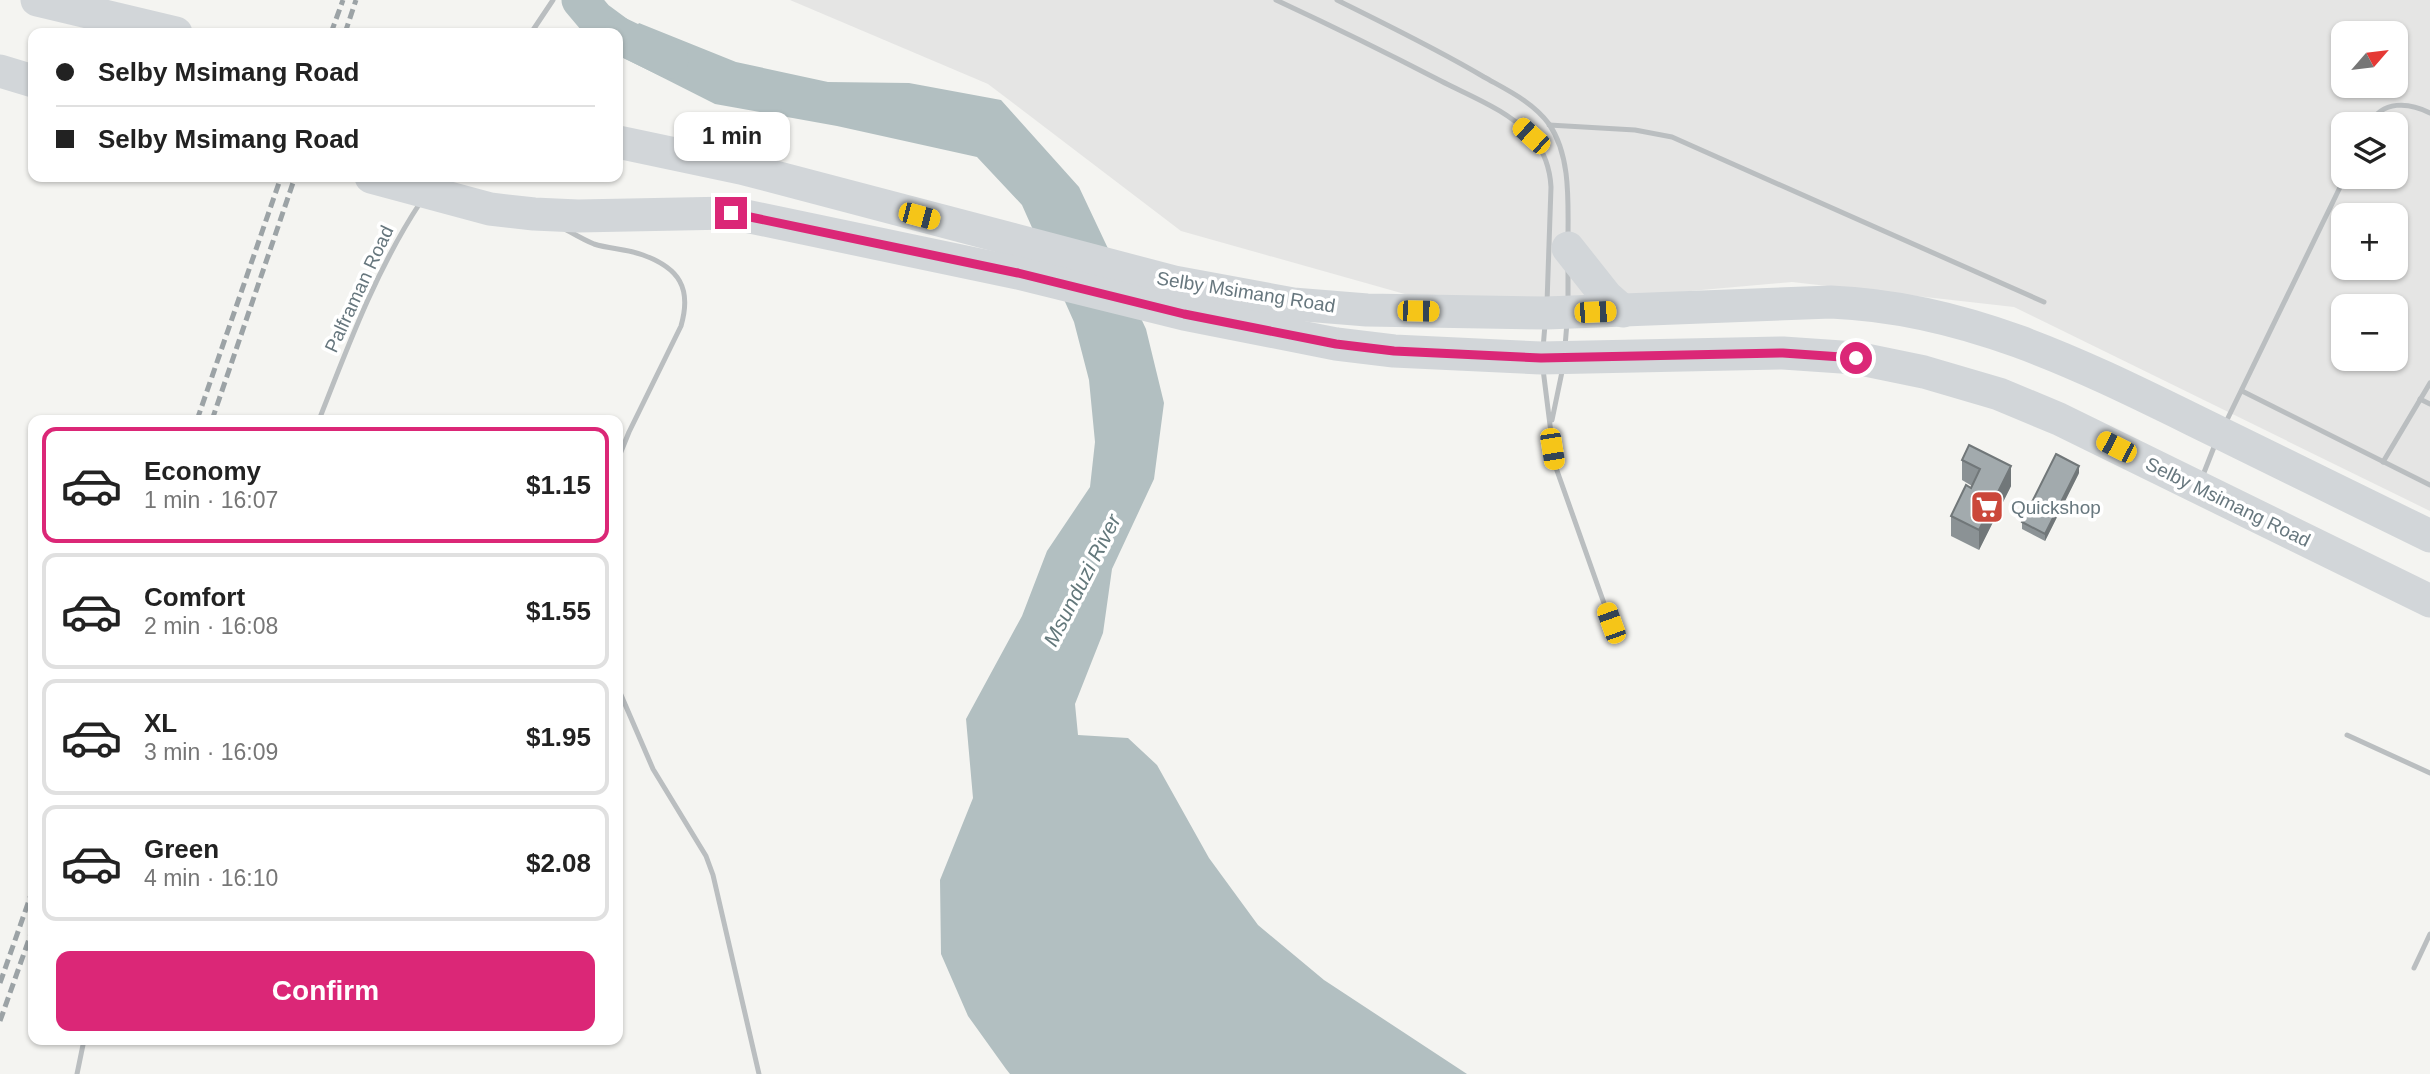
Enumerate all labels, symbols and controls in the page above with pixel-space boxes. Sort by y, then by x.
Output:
north arrow [2331,21,2408,98]
map controls [2331,21,2408,371]
text: Selby Msimang Road [98,57,360,87]
callout: 1 min [673,111,789,160]
button: layers [2331,112,2408,189]
car [1509,114,1554,158]
text: 1 min [702,123,762,149]
text: Selby Msimang Road [98,124,360,154]
route end [715,197,747,229]
car [896,200,943,232]
button: + [2331,203,2408,280]
street label: Palframan Road [320,222,398,356]
street label: Selby Msimang Road [1155,268,1337,316]
button: − [2331,294,2408,371]
car [1397,300,1440,322]
car [1574,301,1617,323]
route start [1840,342,1872,374]
car [1539,427,1566,471]
car [2093,428,2140,466]
street label: Selby Msimang Road [2142,453,2314,551]
icon: car [60,454,123,517]
text: Economy [144,456,261,486]
text: $1.15 [526,470,591,500]
text: 1 min · 16:07 [144,487,278,513]
supermarket icon: Quickshop [1968,488,2006,526]
place label: Quickshop [2011,497,2101,518]
water label: Msunduzi River [1039,509,1126,650]
icon: car [60,580,123,643]
text: Comfort [144,582,245,612]
text: $1.55 [526,596,591,626]
car [1594,600,1629,646]
text: 2 min · 16:08 [144,613,278,639]
icon: car [60,706,123,769]
text: XL [144,708,177,738]
text: $1.95 [526,722,591,752]
text: 3 min · 16:09 [144,739,278,765]
icon: car [60,832,123,895]
text: Green [144,834,219,864]
text: $2.08 [526,848,591,878]
text: 4 min · 16:10 [144,865,278,891]
button: Confirm [56,951,595,1031]

